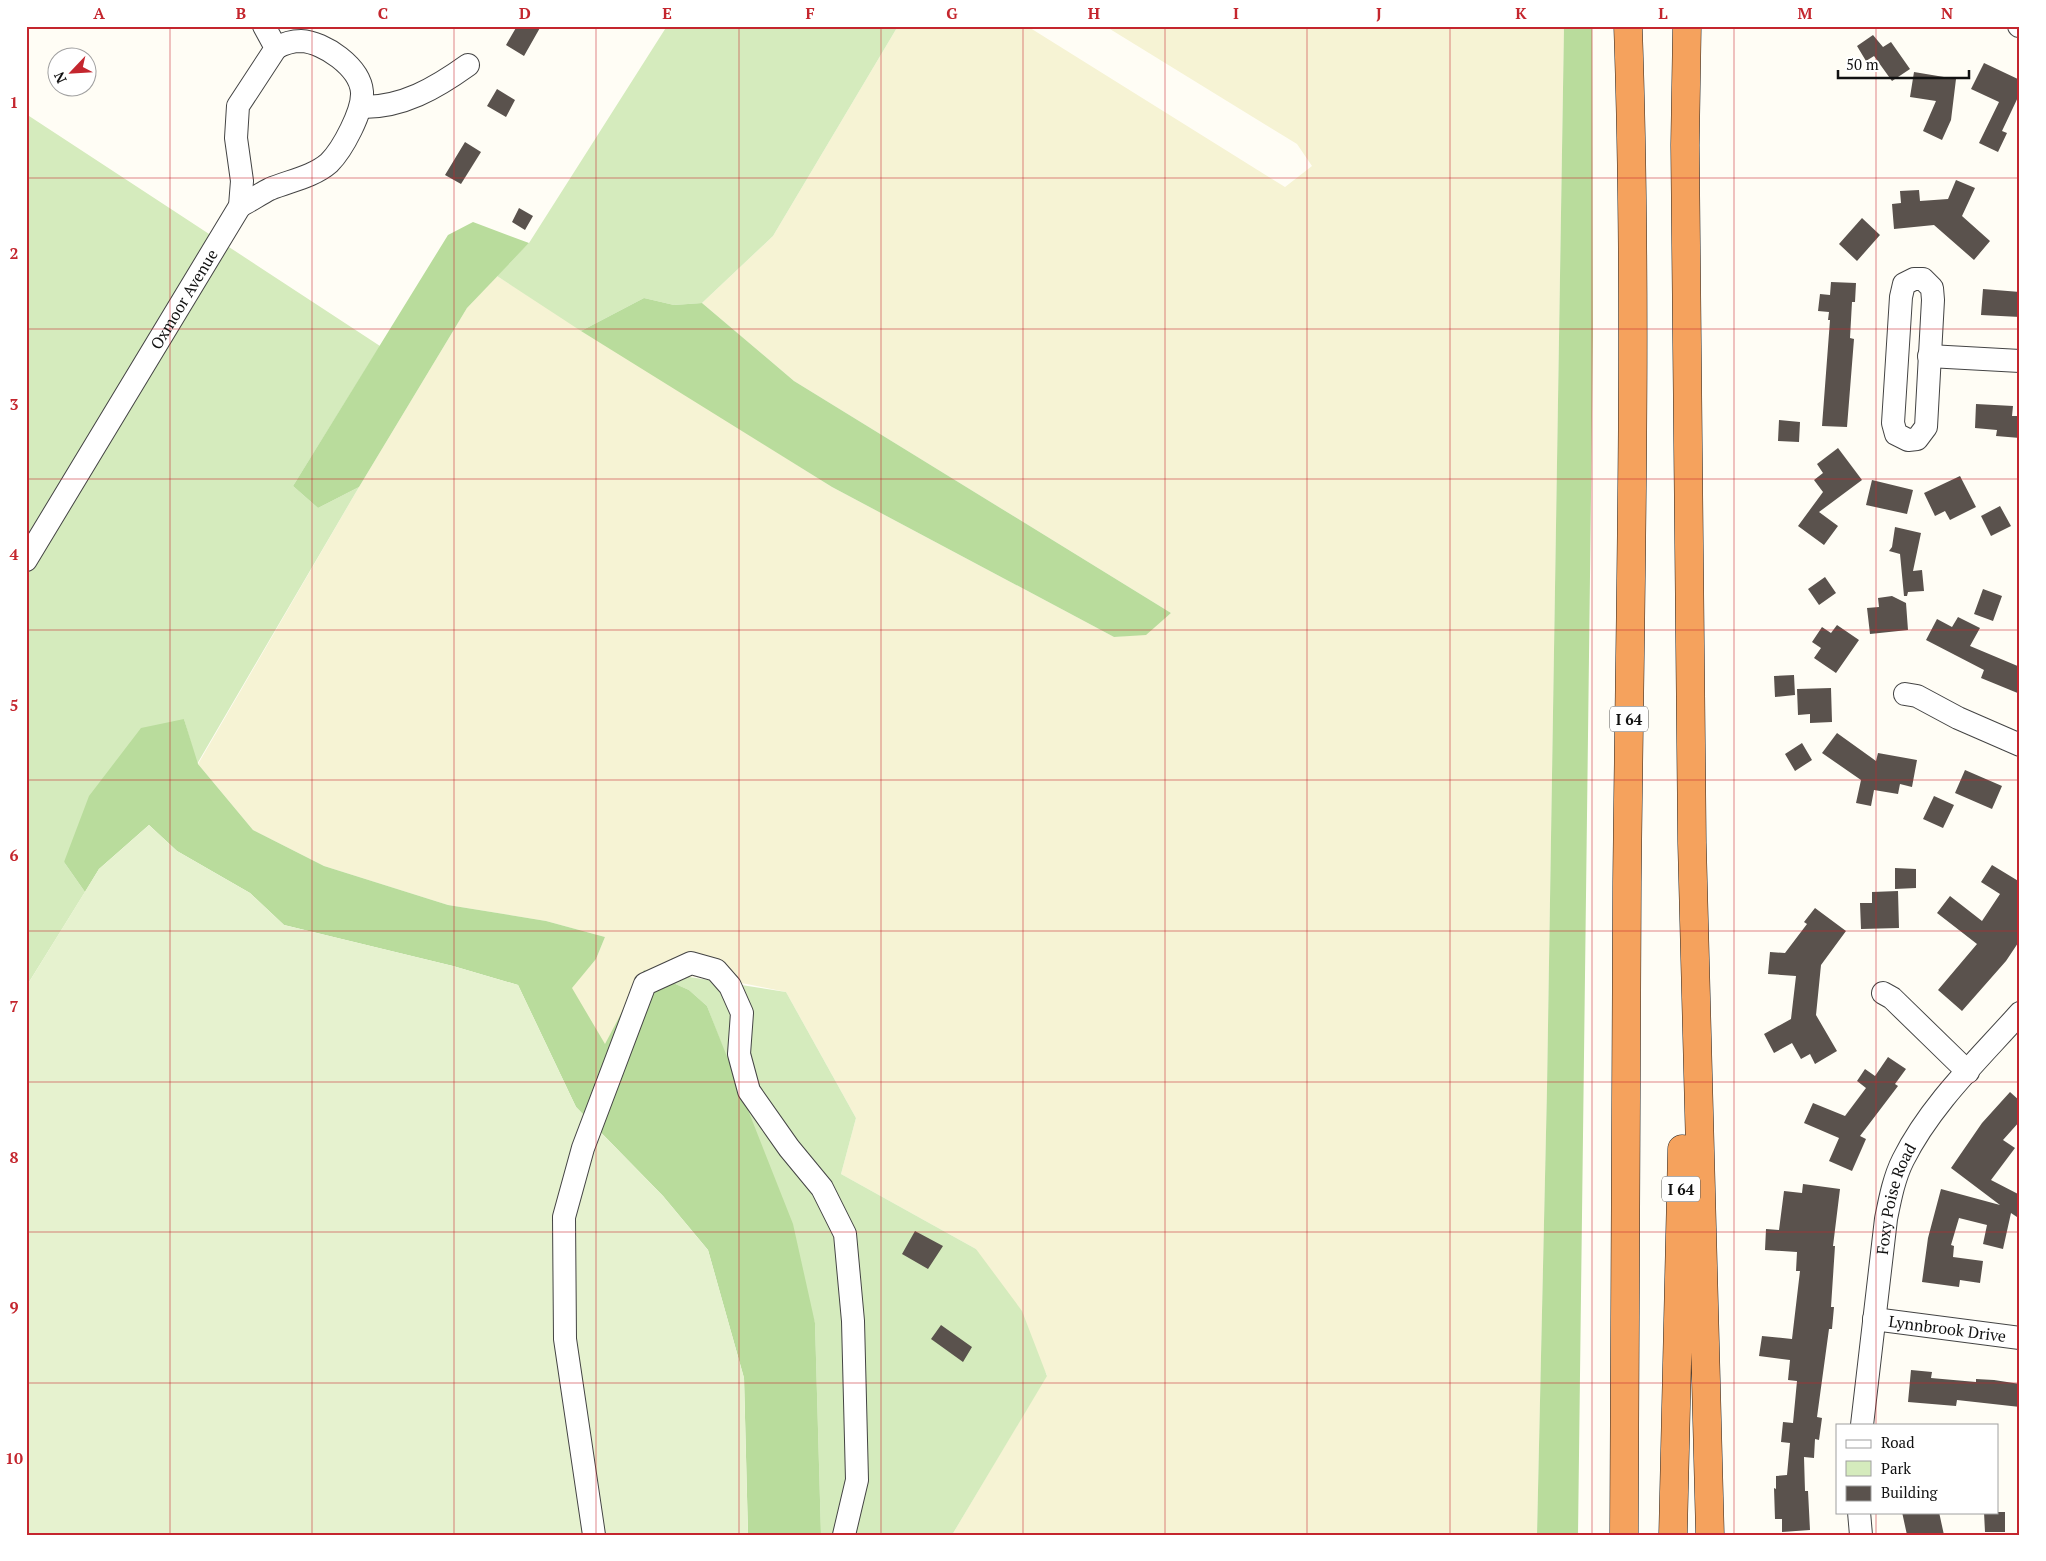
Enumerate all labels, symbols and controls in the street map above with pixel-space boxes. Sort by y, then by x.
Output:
text: A [93,2,105,24]
text: B [236,2,246,24]
text: C [378,2,388,24]
text: D [519,2,531,24]
text: E [662,2,672,24]
text: F [805,2,815,24]
text: G [946,2,958,24]
text: H [1088,2,1100,24]
text: I [1233,2,1239,24]
text: J [1376,2,1382,24]
text: K [1515,2,1527,24]
text: L [1658,2,1668,24]
text: M [1798,2,1813,24]
text: N [1941,2,1953,24]
north arrow [48,48,98,98]
scale bar [1838,48,1970,80]
text: 50 m [1846,54,1879,74]
text: N [49,69,71,87]
text: 1 [9,91,19,113]
text: 2 [9,242,19,264]
street label: Oxmoor Avenue [145,245,223,353]
text: 3 [9,393,19,415]
text: 4 [9,543,19,565]
text: 5 [9,694,19,716]
road number: I 64 [1610,706,1648,732]
text: 6 [9,844,19,866]
text: 7 [9,995,19,1017]
street label: Foxy Poise Road [1871,1139,1921,1256]
text: 8 [9,1146,19,1168]
road number: I 64 [1662,1176,1700,1202]
text: 9 [9,1296,19,1318]
street label: Lynnbrook Drive [1887,1310,2007,1347]
legend [1836,1424,1998,1514]
text: Road [1881,1432,1914,1452]
text: 10 [5,1447,23,1469]
text: Park [1881,1458,1911,1478]
text: Building [1881,1482,1939,1502]

